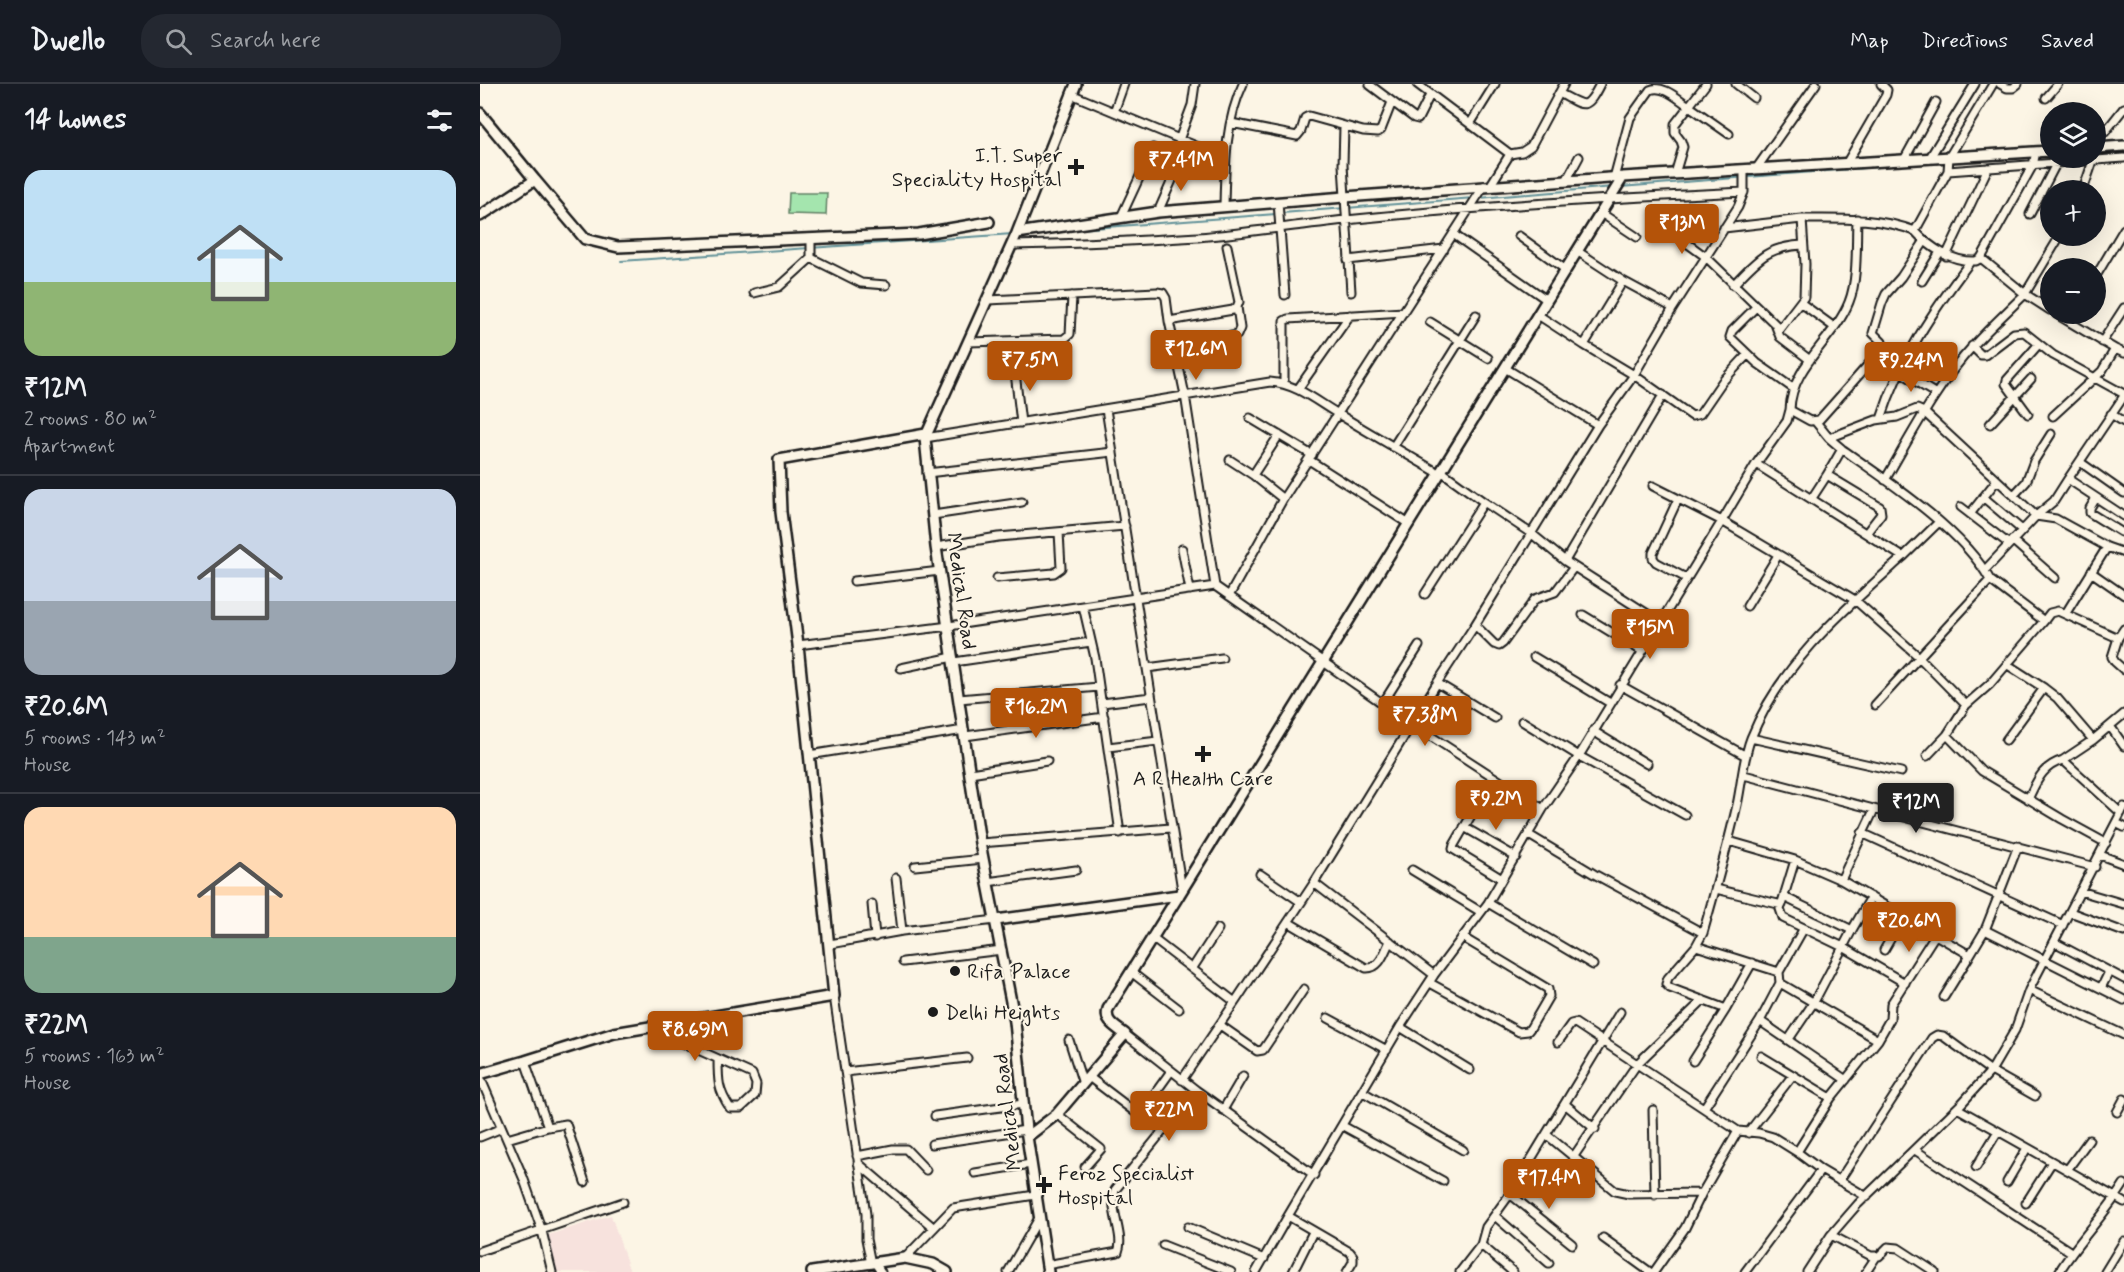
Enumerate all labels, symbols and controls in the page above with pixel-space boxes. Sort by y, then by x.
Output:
search box [141,14,561,68]
text: Dwello [30,23,105,60]
icon: search [162,25,195,58]
text: Search here [210,27,321,55]
text: Map [1850,27,1889,55]
text: Directions [1922,27,2008,55]
text: Saved [2041,27,2094,55]
map controls [2040,102,2106,324]
button: layers [2040,102,2106,168]
text: 14 homes [24,103,126,137]
icon: filters [423,104,456,137]
pin: ₹7.41M [1132,141,1230,192]
place label: I.T. Super Speciality Hospital [892,142,1062,194]
text: ₹7.41M [1148,147,1214,174]
marker: I.T. Super Speciality Hospital [1067,158,1085,176]
button: + [2040,180,2106,246]
pin: ₹13M [1646,204,1718,255]
icon: home [186,209,294,317]
text: ₹13M [1659,210,1705,237]
button: − [2040,258,2106,324]
pin: ₹12.6M [1147,330,1245,381]
text: ₹12.6M [1165,336,1227,363]
pin: ₹7.5M [988,341,1072,392]
pin: ₹9.24M [1862,342,1960,393]
text: ₹7.5M [1001,347,1059,374]
text: ₹9.24M [1879,348,1943,375]
text: ₹12M [24,372,87,406]
text: 2 rooms · 80 m² [24,406,157,433]
text: Apartment [24,433,115,460]
icon: home [186,528,294,636]
street label: Medical Road [939,531,983,651]
pin: ₹15M [1614,609,1686,660]
text: ₹15M [1626,615,1674,642]
pin: ₹16.2M [987,688,1085,739]
text: ₹20.6M [24,691,108,725]
text: ₹16.2M [1005,694,1067,721]
pin: ₹7.38M [1376,696,1474,747]
text: ₹7.38M [1392,702,1458,729]
text: 5 rooms · 143 m² [24,725,166,752]
marker: A R Health Care [1194,745,1212,763]
text: House [24,752,71,779]
place label: A R Health Care [1133,765,1273,793]
pin: ₹9.2M [1454,780,1538,831]
pin: ₹12M [1880,783,1952,834]
text: ₹9.2M [1470,786,1522,813]
text: ₹12M [1892,789,1940,816]
icon: home [186,846,294,954]
pin: ₹20.6M [1860,902,1958,953]
text: ₹20.6M [1877,908,1941,935]
place label: Rifa Palace [967,958,1071,986]
marker: Rifa Palace [948,964,962,978]
place label: Delhi Heights [945,999,1060,1027]
marker: Delhi Heights [926,1005,940,1019]
text: ₹22M [24,1009,88,1043]
pin: ₹8.69M [646,1011,744,1062]
text: ₹8.69M [662,1017,728,1044]
text: 5 rooms · 163 m² [24,1043,164,1070]
street label: Medical Road [987,1052,1029,1172]
text: House [24,1070,71,1097]
pin: ₹22M [1133,1091,1205,1142]
text: ₹22M [1144,1097,1194,1124]
pin: ₹17.4M [1500,1159,1598,1210]
place label: Feroz Specialist Hospital [1058,1160,1195,1212]
text: ₹17.4M [1517,1165,1581,1192]
marker: Feroz Specialist Hospital [1035,1176,1053,1194]

